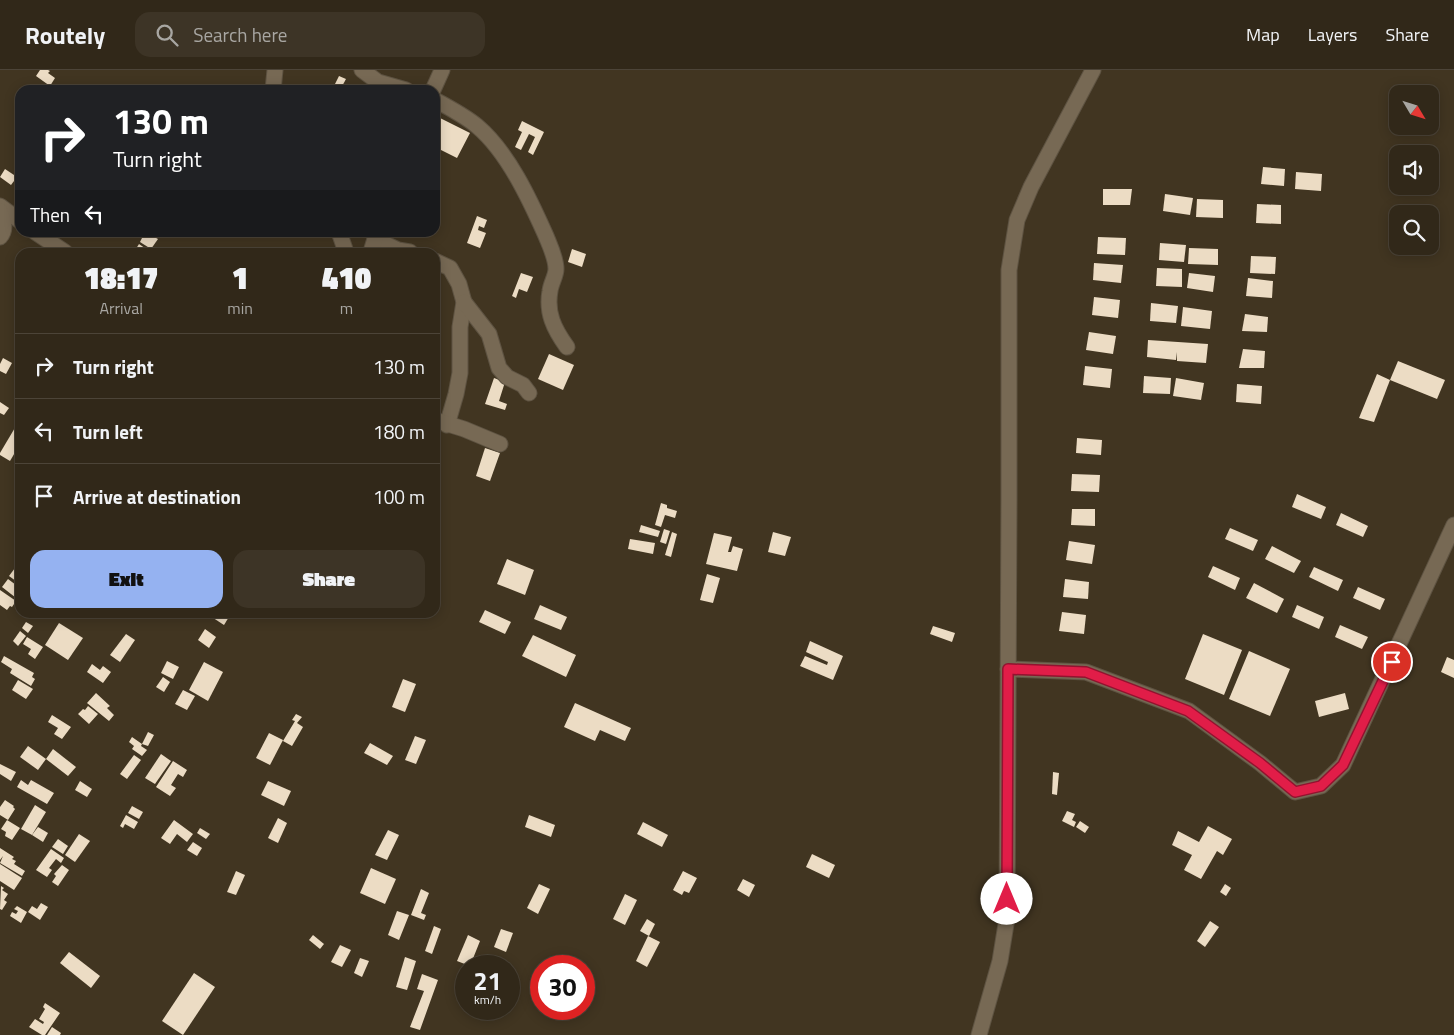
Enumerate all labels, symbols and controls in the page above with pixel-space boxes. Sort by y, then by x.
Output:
search box [135,12,485,57]
text: Routely [25,17,105,53]
text: Search here [193,20,287,49]
icon: search [153,21,181,49]
text: Map [1246,21,1280,48]
text: Layers [1308,21,1357,48]
text: Share [1385,21,1429,48]
north arrow [1389,85,1439,135]
map controls [1389,85,1439,255]
text: 130 m [113,94,209,148]
icon: right [30,105,95,170]
text: Turn right [113,142,202,176]
button: sound [1389,145,1439,195]
text: Then [30,200,70,229]
icon: left [80,200,108,228]
button: search [1389,205,1439,255]
text: 18:17 [84,255,158,301]
text: 1 [232,255,248,301]
text: 410 [322,255,371,301]
text: Arrival [99,296,143,320]
text: min [227,296,253,320]
text: m [340,296,353,320]
icon: right [30,352,58,380]
text: Turn right [73,352,154,381]
text: 130 m [373,352,425,381]
icon: left [30,417,58,445]
text: Turn left [73,417,143,446]
text: 180 m [373,417,425,446]
icon: arrive [30,482,58,510]
text: Arrive at destination [73,482,241,511]
text: 100 m [373,482,425,511]
button: Exit [30,550,223,608]
button: Share [233,550,425,608]
pin [1371,641,1413,683]
icon: arrive [1378,648,1406,676]
position arrow [980,872,1032,924]
speed limit sign: 30 [530,955,595,1020]
text: 21 [473,962,502,1000]
text: km/h [474,990,501,1009]

